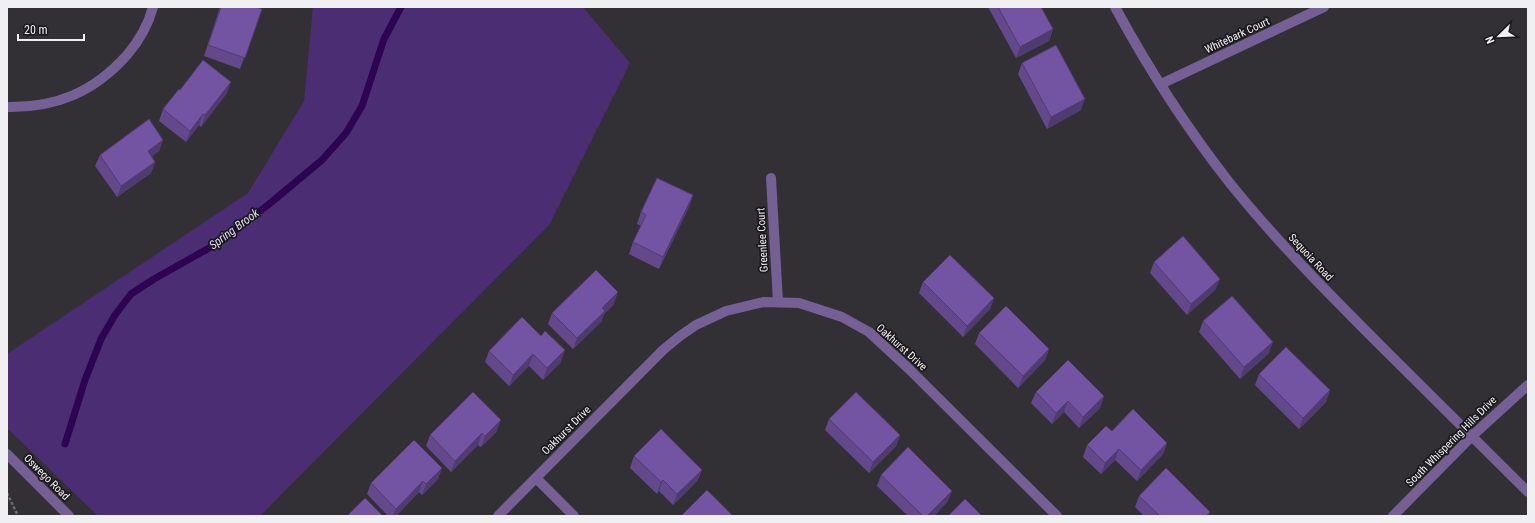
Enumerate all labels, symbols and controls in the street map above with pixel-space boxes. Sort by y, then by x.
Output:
street label: Whitebark Court [1203,15,1272,56]
scale bar [18,16,84,42]
north arrow [1479,16,1519,56]
text: 20 m [24,23,48,37]
text: N [1483,34,1498,45]
water label: Spring Brook [206,205,262,252]
street label: Greenlee Court [754,207,771,273]
street label: Sequoia Road [1286,231,1336,284]
street label: Oakhurst Drive [874,321,930,373]
street label: South Whispering Hills Drive [1403,393,1499,489]
street label: Oakhurst Drive [539,403,593,457]
street label: Oswego Road [21,452,72,503]

